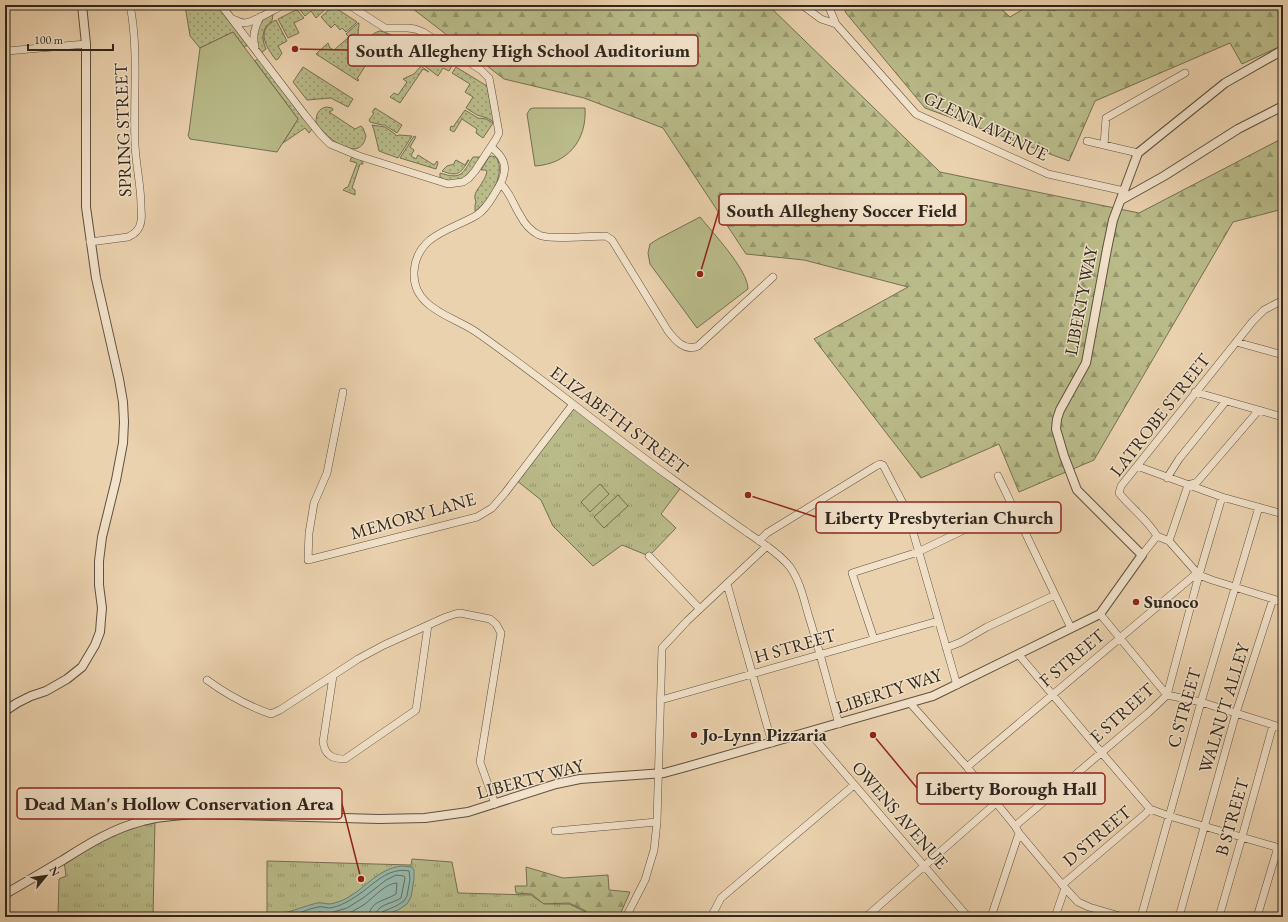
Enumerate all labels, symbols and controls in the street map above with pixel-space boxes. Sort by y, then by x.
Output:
scale bar [28,26,113,52]
text: 100 m [34,32,64,48]
callout: South Allegheny High School Auditorium [348,35,698,66]
text: South Allegheny High School Auditorium [356,38,691,63]
street label: SPRING STREET [109,62,136,197]
street label: GLENN AVENUE [920,85,1052,166]
callout: South Allegheny Soccer Field [719,194,966,225]
text: South Allegheny Soccer Field [727,198,958,223]
street label: LIBERTY WAY [1059,243,1103,357]
street label: LATROBE STREET [1104,348,1215,481]
street label: ELIZABETH STREET [546,360,694,480]
street label: MEMORY LANE [348,487,478,544]
callout: Liberty Presbyterian Church [816,502,1061,533]
text: Liberty Presbyterian Church [824,505,1054,530]
place label: Sunoco [1144,590,1198,613]
marker: Sunoco [1131,597,1141,607]
street label: H STREET [751,623,839,668]
street label: F STREET [1034,623,1110,692]
street label: WALNUT ALLEY [1193,639,1255,775]
street label: LIBERTY WAY [833,662,946,718]
street label: C STREET [1161,664,1206,750]
street label: E STREET [1084,677,1160,748]
place label: Jo-Lynn Pizzaria [700,723,827,746]
marker: Jo-Lynn Pizzaria [689,730,699,740]
street label: LIBERTY WAY [474,753,588,804]
street label: OWENS AVENUE [847,756,954,873]
callout: Liberty Borough Hall [917,773,1105,804]
street label: B STREET [1209,774,1254,858]
text: Liberty Borough Hall [925,776,1097,801]
callout: Dead Man's Hollow Conservation Area [17,788,342,819]
text: Dead Man's Hollow Conservation Area [24,791,334,816]
street label: D STREET [1058,800,1136,871]
north arrow [26,856,66,896]
text: N [46,864,63,879]

